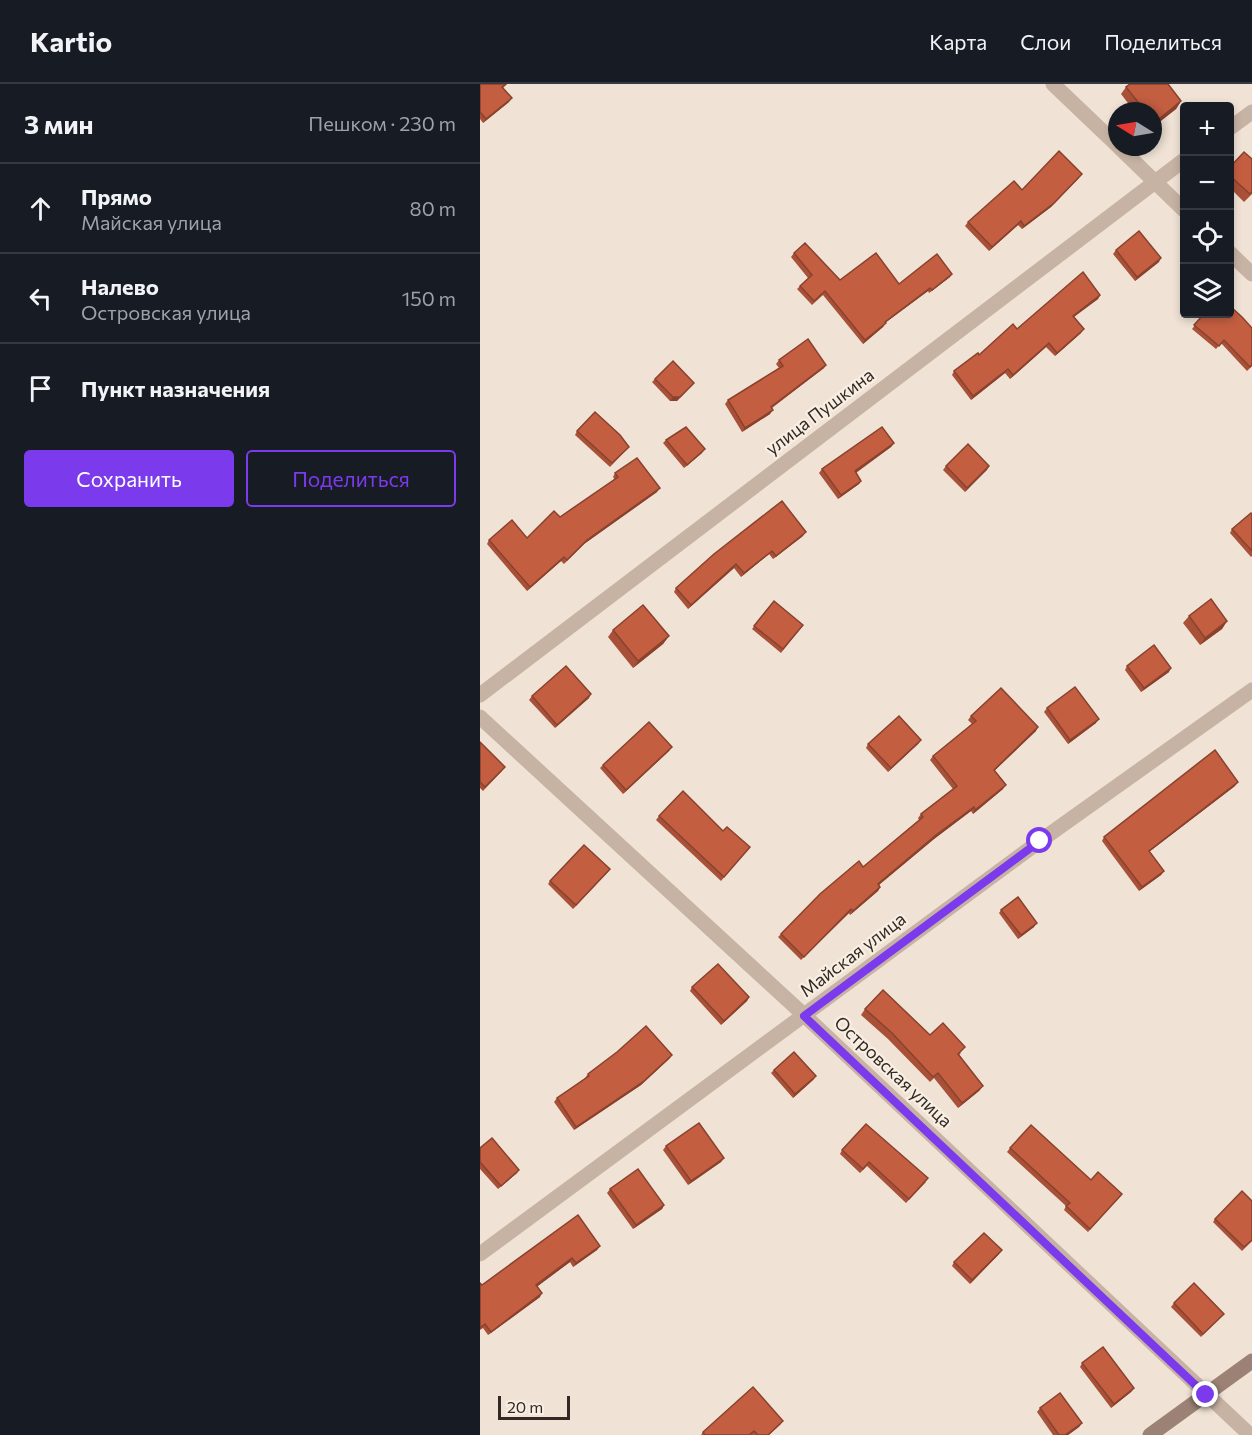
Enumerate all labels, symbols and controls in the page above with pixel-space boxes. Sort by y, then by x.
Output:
text: Kartio [30,24,112,58]
text: Карта [929,29,987,54]
text: Слои [1020,29,1071,54]
text: Поделиться [1104,29,1222,54]
north arrow [1108,102,1162,156]
map controls [1180,102,1234,318]
button: + [1180,102,1234,156]
text: 3 мин [24,108,94,139]
text: Пешком · 230 m [308,111,456,135]
button: − [1180,156,1234,210]
text: Прямо [81,183,152,210]
icon: ahead [24,192,57,225]
text: 80 m [410,196,456,220]
text: Майская улица [81,210,222,234]
button: locate [1180,210,1234,264]
button: layers [1180,264,1234,318]
text: Налево [81,273,159,300]
icon: left [24,282,57,315]
text: 150 m [402,286,456,310]
text: Островская улица [81,300,251,324]
street label: улица Пушкина [761,363,878,459]
icon: arrive [24,372,57,405]
text: Пункт назначения [81,375,270,402]
button: Сохранить [24,450,234,507]
button: Поделиться [246,450,456,507]
route start [1026,827,1052,853]
street label: Майская улица [795,907,910,1001]
street label: Островская улица [830,1011,957,1131]
route end [1192,1381,1218,1407]
scale bar [498,1393,570,1420]
text: 20 m [507,1397,543,1416]

